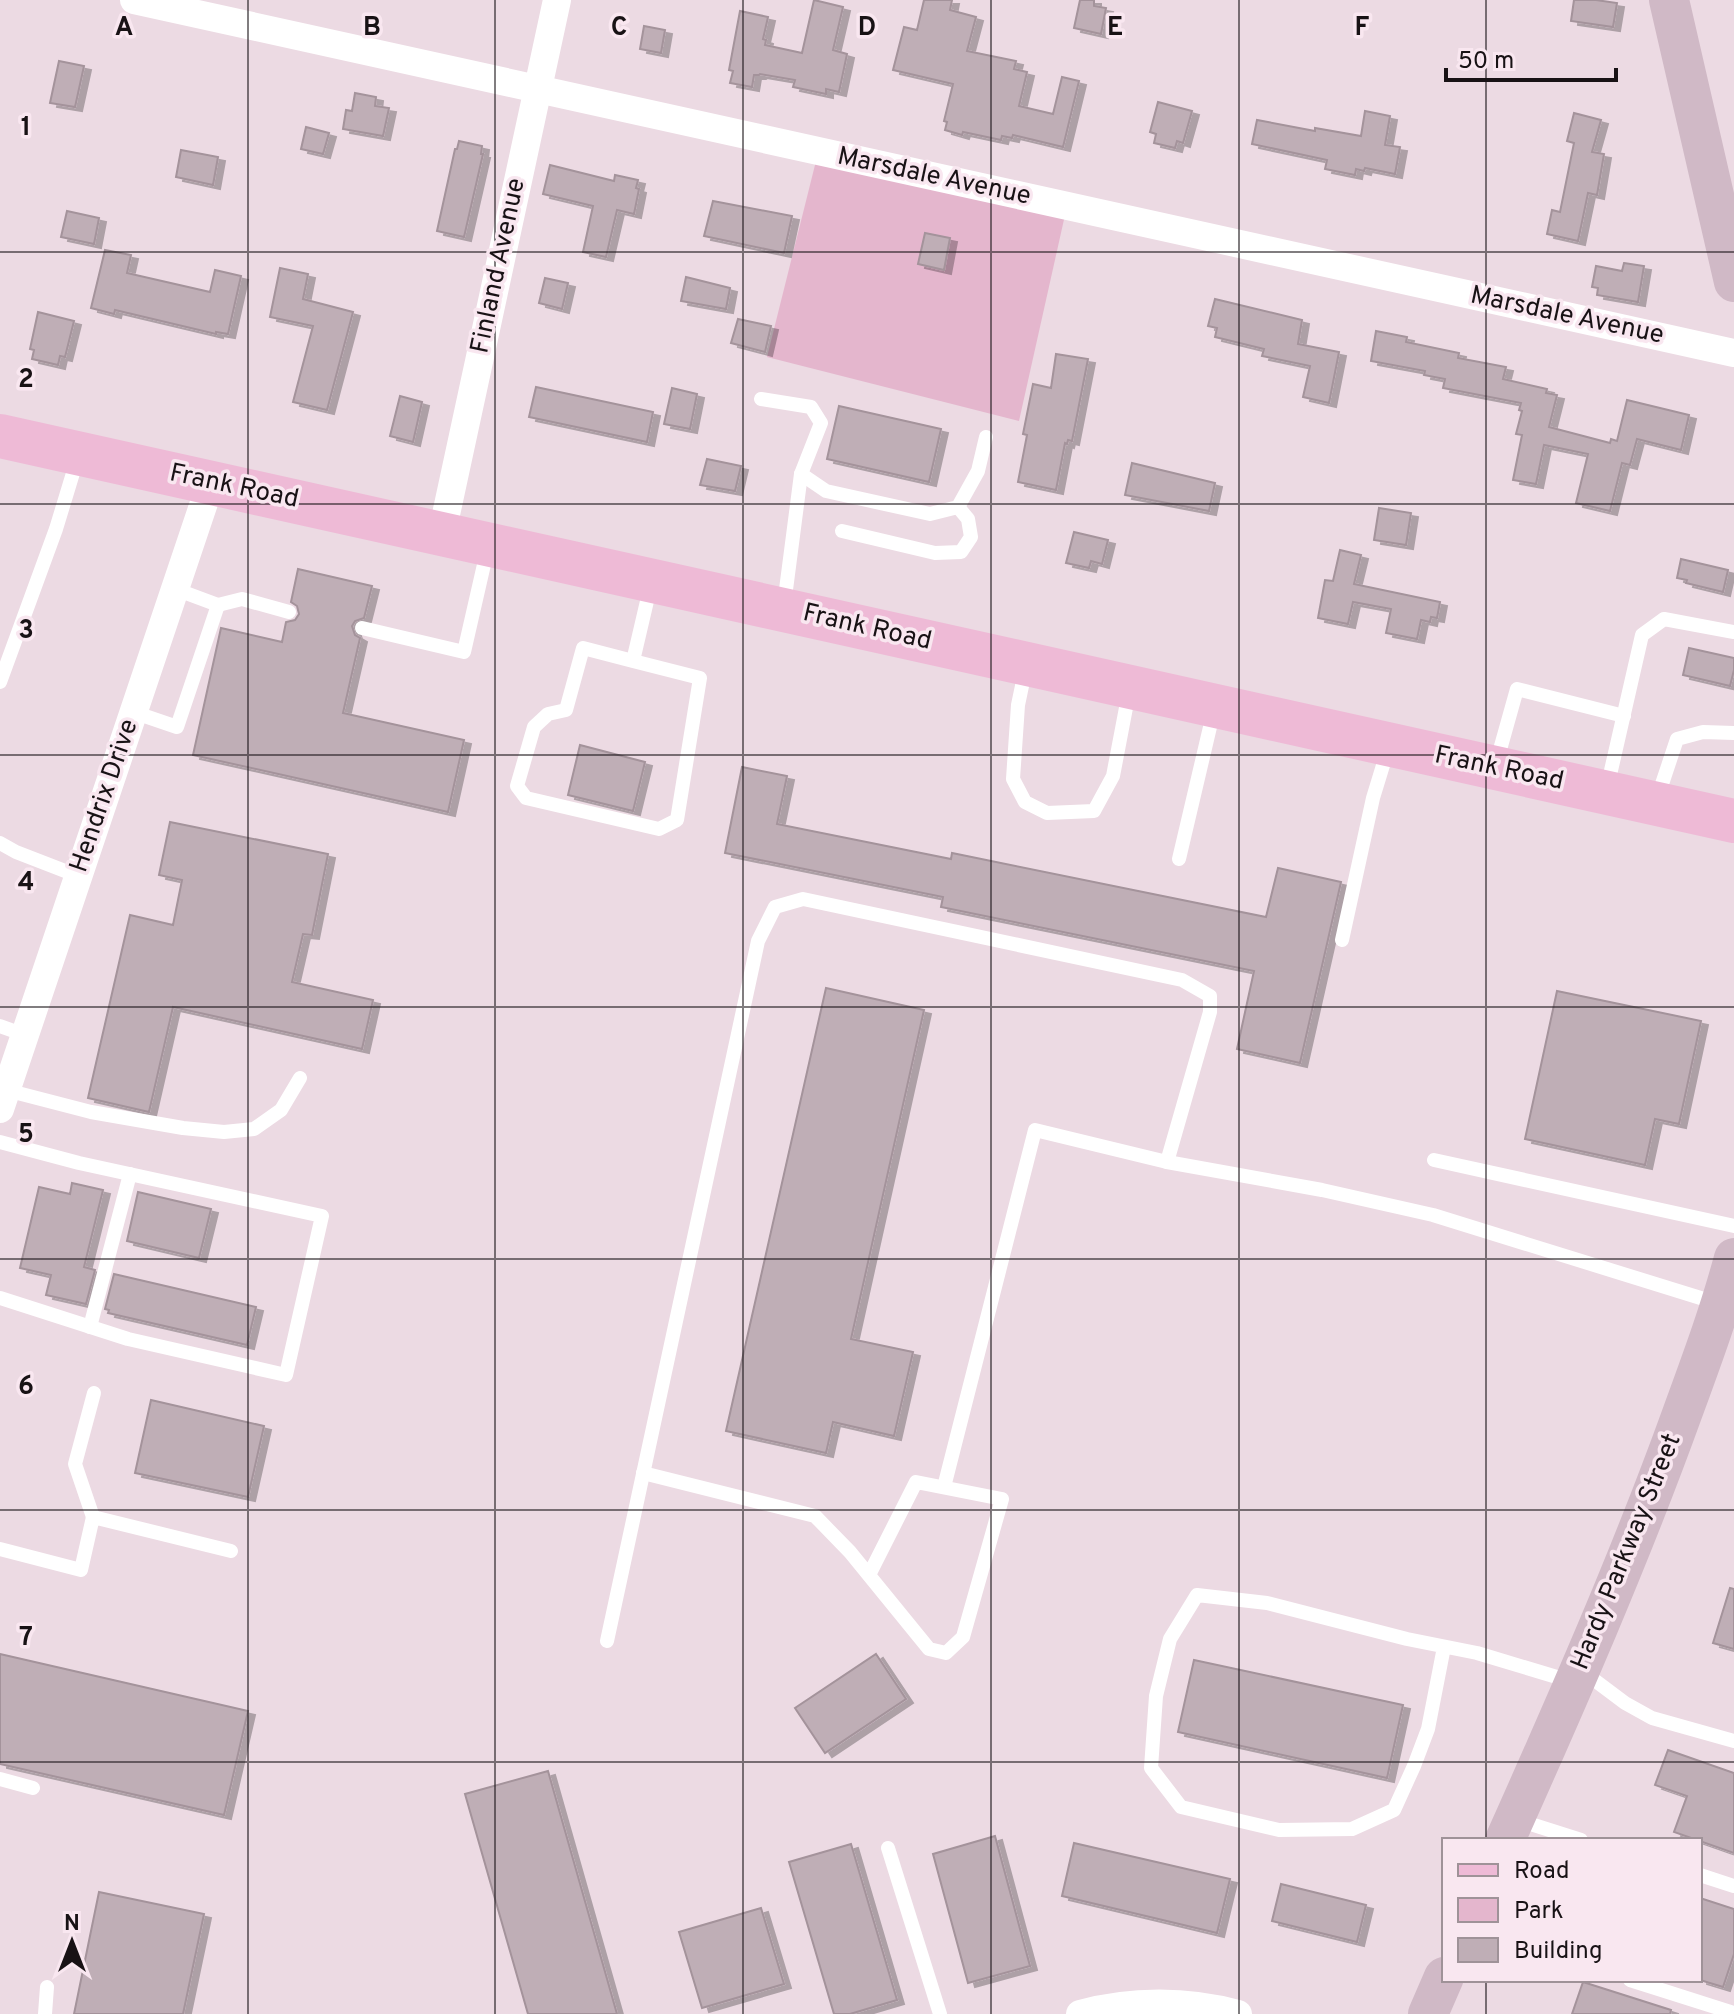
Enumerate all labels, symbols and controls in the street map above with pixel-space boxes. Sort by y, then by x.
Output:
text: A [115,12,133,45]
text: B [363,12,381,45]
text: C [611,12,627,45]
text: D [858,12,876,45]
text: E [1107,12,1123,45]
text: F [1355,12,1370,45]
scale bar [1446,32,1616,82]
text: 50 m [1458,47,1514,77]
text: 1 [21,112,31,145]
street label: Marsdale Avenue [834,140,1034,214]
street label: Finland Avenue [464,175,534,357]
street label: Marsdale Avenue [1467,279,1667,353]
text: 2 [18,364,34,397]
street label: Frank Road [166,457,302,517]
street label: Frank Road [799,597,935,659]
text: 3 [18,615,34,648]
street label: Hendrix Drive [63,715,147,877]
street label: Frank Road [1431,739,1567,799]
text: 4 [18,867,34,900]
text: 5 [18,1119,34,1152]
text: 6 [18,1371,34,1404]
street label: Hardy Parkway Street [1564,1429,1690,1675]
text: 7 [19,1622,33,1655]
legend [1442,1838,1702,1982]
text: Road [1514,1857,1570,1887]
text: Park [1514,1897,1564,1927]
north arrow [32,1902,112,1982]
text: N [64,1911,80,1938]
text: Building [1514,1937,1603,1967]

